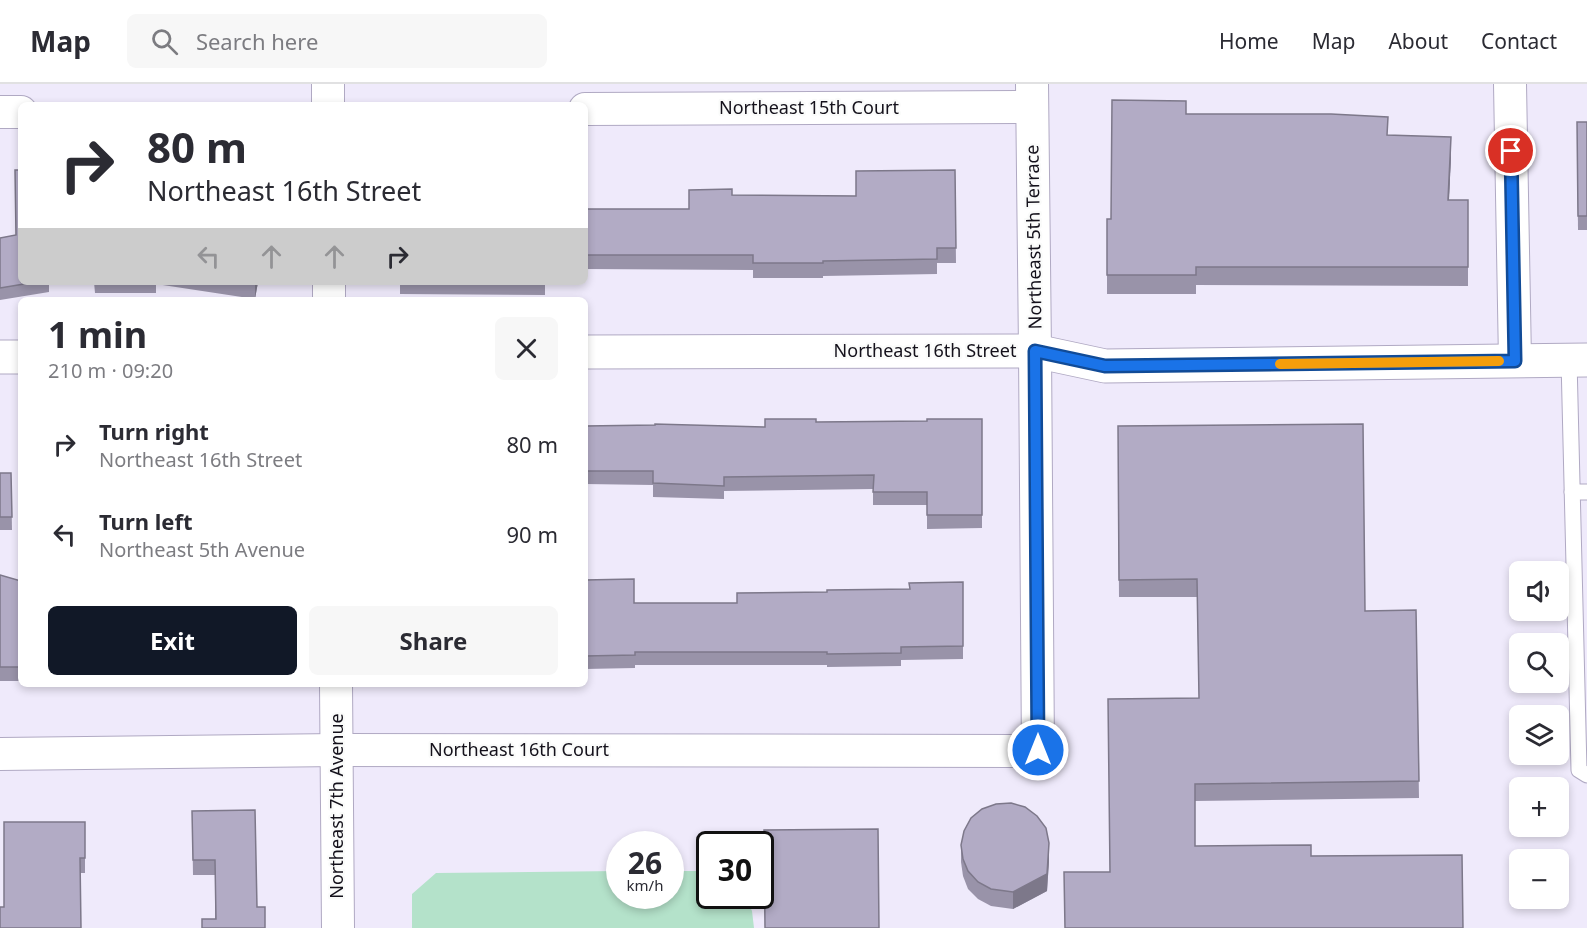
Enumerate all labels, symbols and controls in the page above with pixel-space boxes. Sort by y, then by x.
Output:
search box [127,14,547,68]
text: Map [30,22,91,60]
icon: search [148,25,181,58]
text: Search here [196,26,318,56]
text: Home [1219,27,1279,55]
text: Map [1312,27,1355,55]
text: About [1388,27,1448,55]
text: Contact [1481,27,1557,55]
street label: Northeast 15th Court [719,95,899,119]
text: 80 m [147,118,247,175]
pin [1485,125,1536,176]
icon: right [48,126,126,204]
icon: arrive [1494,134,1527,167]
street label: Northeast 5th Terrace [1019,145,1047,330]
text: Northeast 16th Street [147,172,421,209]
icon: left [192,240,225,273]
icon: ahead [255,240,288,273]
icon: ahead [318,240,351,273]
icon: right [381,240,414,273]
text: 1 min [48,310,147,359]
button: close [495,317,558,380]
street label: Northeast 16th Street [834,338,1017,362]
text: 210 m · 09:20 [48,357,173,384]
text: Turn right [99,416,209,446]
icon: right [48,428,81,461]
text: 80 m [507,429,558,459]
text: Northeast 16th Street [99,446,302,473]
text: Turn left [99,506,193,536]
icon: left [48,518,81,551]
text: 90 m [507,519,558,549]
text: Northeast 5th Avenue [99,536,305,563]
map controls [1509,561,1569,909]
button: sound [1509,561,1569,621]
button: Exit [48,606,297,675]
button: Share [309,606,558,675]
button: search [1509,633,1569,693]
button: layers [1509,705,1569,765]
street label: Northeast 7th Avenue [324,713,348,899]
position arrow [1006,718,1070,782]
street label: Northeast 16th Court [429,737,609,761]
button: + [1509,777,1569,837]
speed limit sign: 30 [696,831,774,909]
text: 26 [628,842,662,883]
button: − [1509,849,1569,909]
text: km/h [627,875,663,895]

